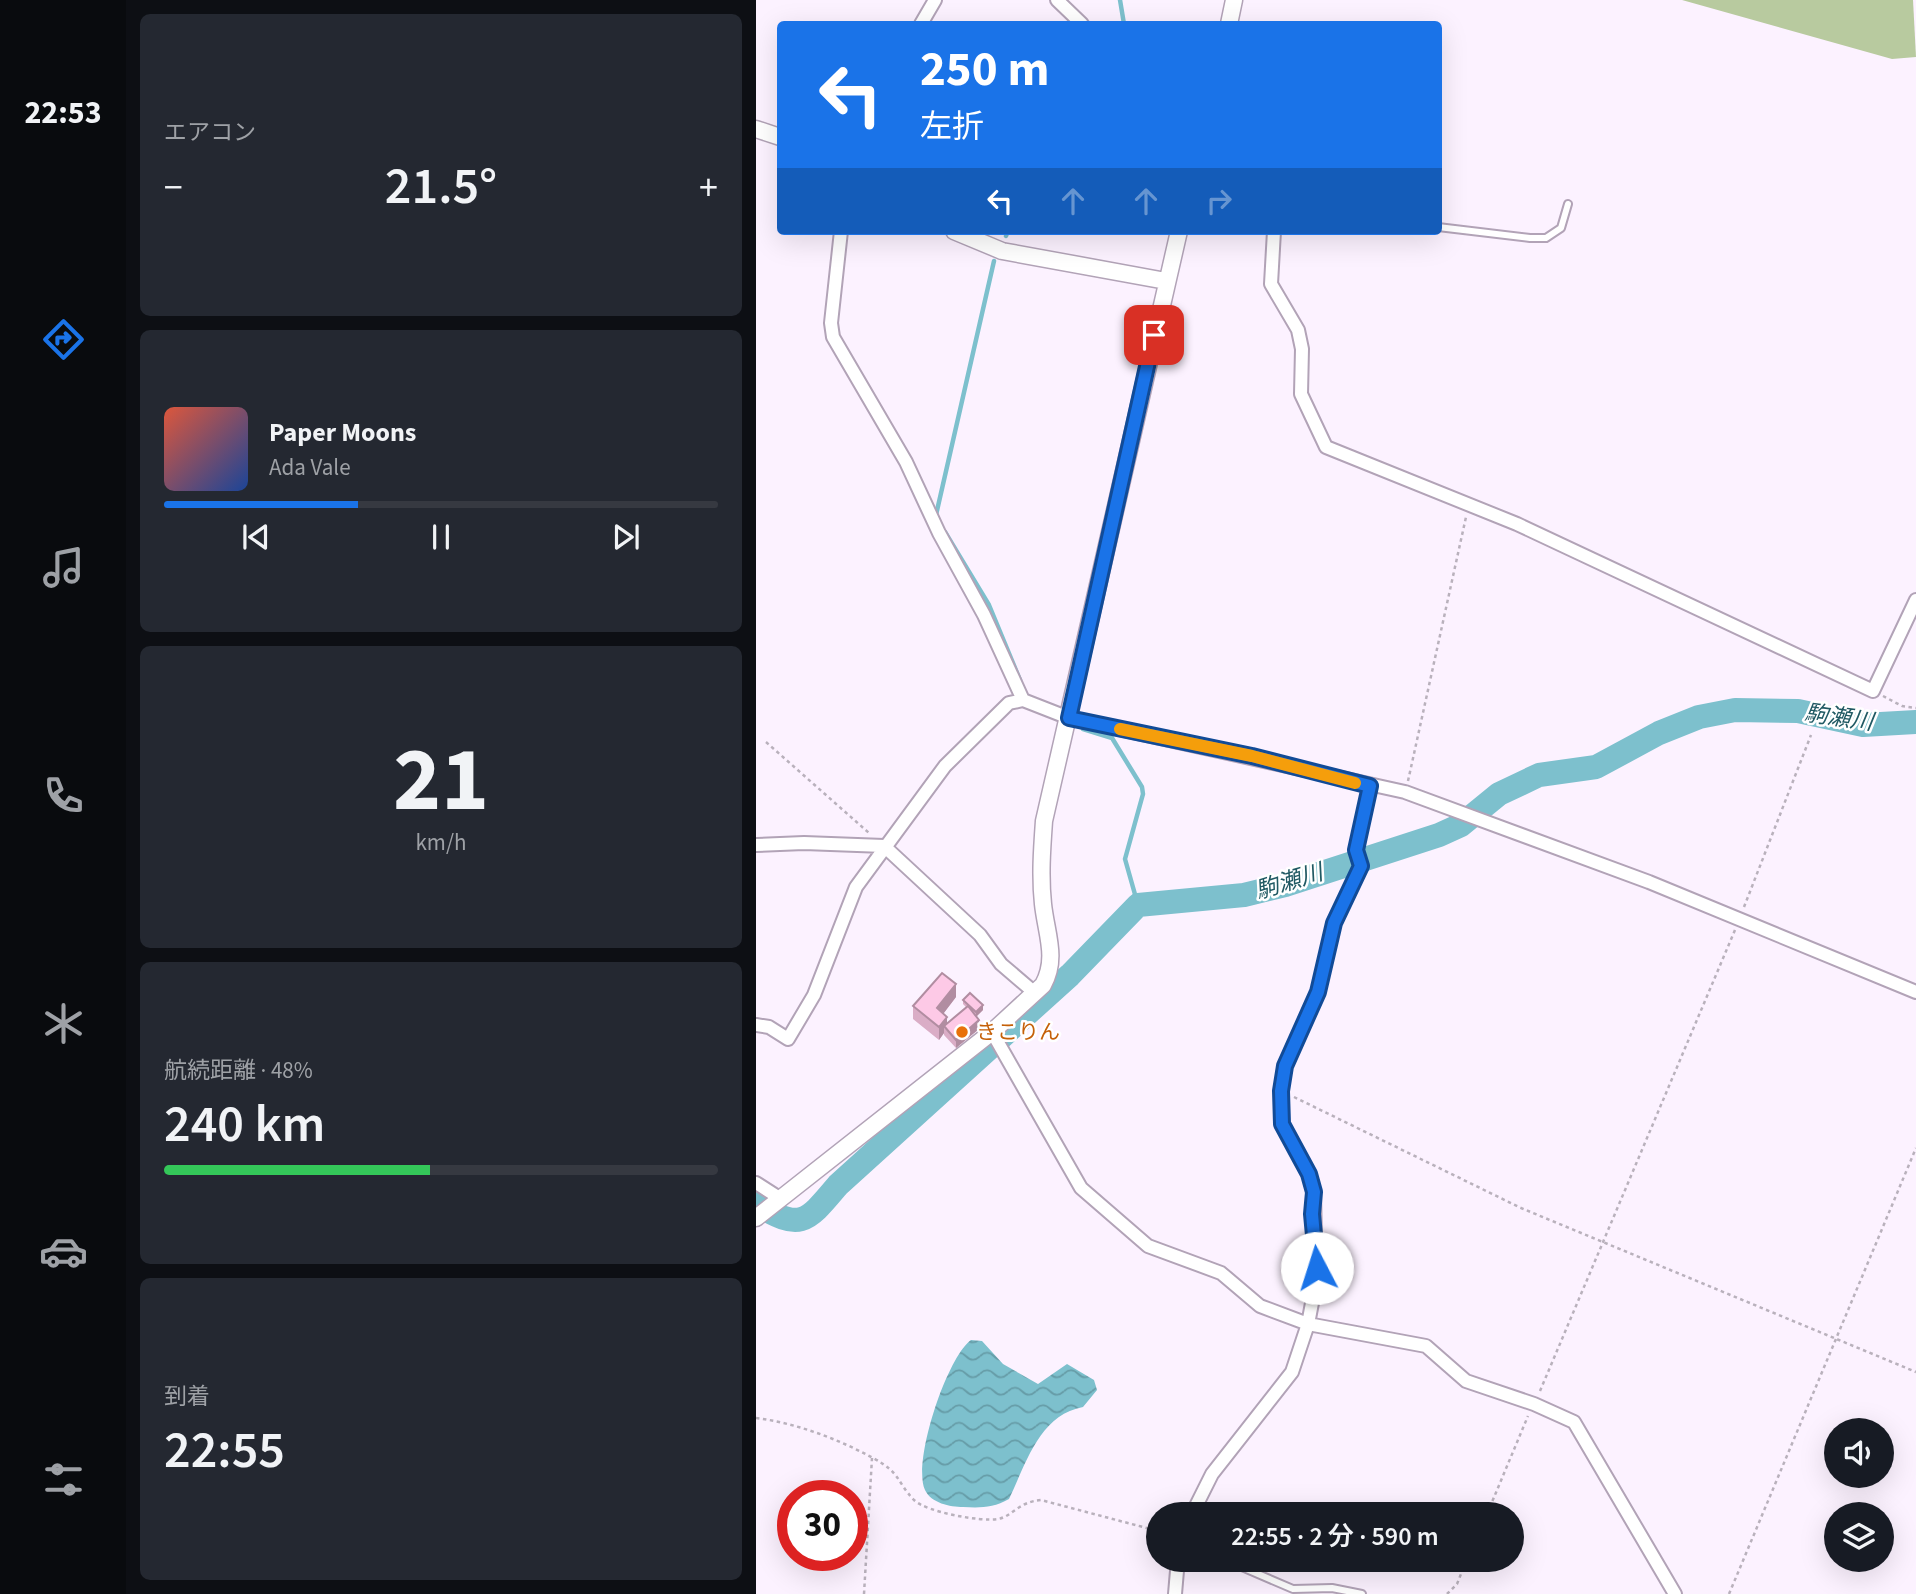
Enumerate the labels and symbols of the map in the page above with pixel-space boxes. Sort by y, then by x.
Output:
pin [1124,305,1184,365]
water label: 駒瀬川 [1802,696,1878,739]
water label: 駒瀬川 [1251,855,1330,907]
place label: きこりん [976,1017,1060,1047]
marker: きこりん [954,1024,970,1040]
position arrow [1280,1231,1354,1305]
speed limit sign: 30 [777,1480,868,1571]

